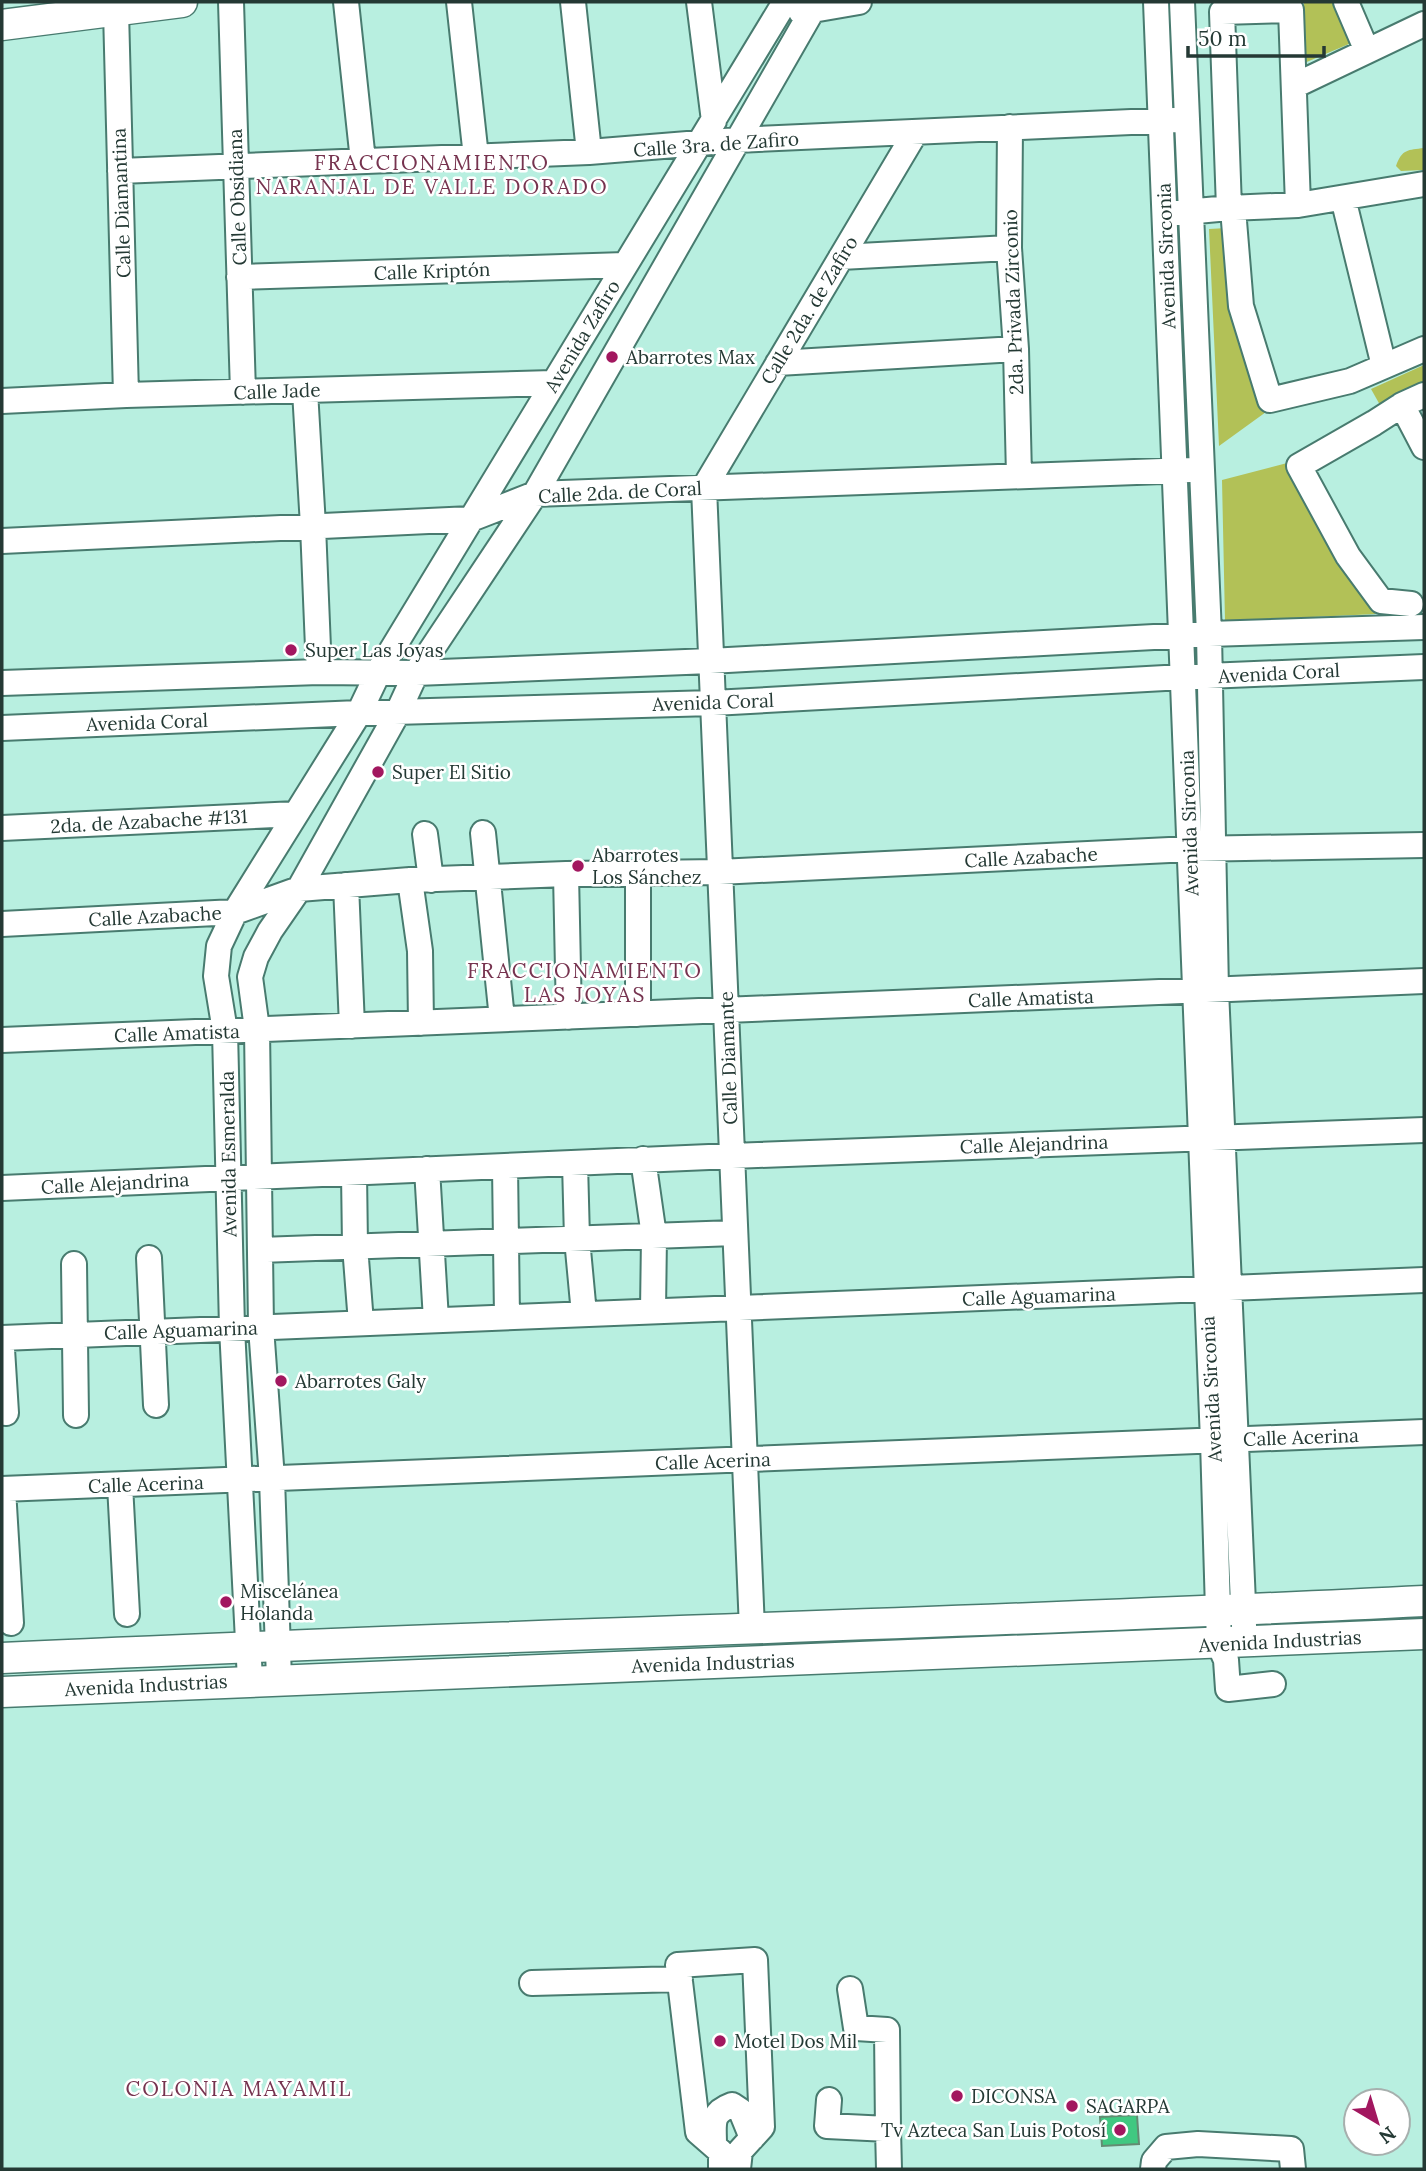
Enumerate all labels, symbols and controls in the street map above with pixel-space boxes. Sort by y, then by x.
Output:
scale bar [1188,14,1324,58]
text: 50 m [1198,25,1247,52]
street label: Calle 3ra. de Zafiro [632,126,800,162]
street label: Calle Diamantina [106,127,136,278]
street label: Calle Obsidiana [223,128,251,266]
district label: FRACCIONAMIENTO NARANJAL DE VALLE DORADO [255,149,609,200]
street label: Avenida Sirconia [1151,182,1181,330]
street label: 2da. Privada Zirconio [998,209,1028,395]
street label: Calle 2da. de Zafiro [755,231,863,389]
street label: Calle Kriptón [373,257,491,285]
street label: Avenida Zafiro [539,275,625,397]
place label: Abarrotes Max [625,345,755,369]
marker: Abarrotes Max [604,349,620,365]
street label: Calle Jade [233,377,321,405]
street label: Calle 2da. de Coral [538,476,702,508]
place label: Super Las Joyas [305,638,444,662]
marker: Super Las Joyas [283,642,299,658]
street label: Avenida Coral [1217,658,1340,688]
street label: Avenida Coral [651,688,774,716]
street label: Avenida Coral [85,708,208,736]
street label: Avenida Sirconia [1174,749,1204,897]
place label: Super El Sitio [392,760,511,784]
marker: Super El Sitio [370,764,386,780]
street label: 2da. de Azabache #131 [50,804,248,838]
street label: Calle Azabache [964,842,1098,872]
place label: Abarrotes Los Sánchez [591,843,702,889]
marker: Abarrotes Los Sánchez [570,858,586,874]
street label: Calle Azabache [88,901,222,931]
district label: FRACCIONAMIENTO LAS JOYAS [467,957,703,1008]
street label: Calle Amatista [968,984,1095,1012]
street label: Calle Diamante [714,991,742,1125]
street label: Calle Amatista [114,1019,241,1047]
street label: Avenida Esmeralda [215,1070,241,1238]
street label: Calle Alejandrina [959,1129,1109,1159]
street label: Calle Alejandrina [40,1167,190,1199]
street label: Calle Aguamarina [962,1281,1117,1311]
street label: Calle Aguamarina [104,1315,259,1345]
street label: Avenida Sirconia [1195,1315,1227,1464]
place label: Abarrotes Galy [294,1369,426,1393]
marker: Abarrotes Galy [273,1373,289,1389]
street label: Calle Acerina [1243,1423,1359,1451]
street label: Calle Acerina [655,1447,771,1475]
street label: Calle Acerina [88,1470,204,1498]
place label: Miscelánea Holanda [240,1579,339,1625]
marker: Miscelánea Holanda [218,1594,234,1610]
street label: Avenida Industrias [1197,1625,1362,1657]
street label: Avenida Industrias [630,1648,795,1678]
street label: Avenida Industrias [63,1669,228,1701]
place label: Motel Dos Mil [734,2029,857,2053]
marker: Motel Dos Mil [712,2033,728,2049]
district label: COLONIA MAYAMIL [126,2075,352,2102]
place label: DICONSA [971,2084,1058,2108]
north arrow [1342,2087,1412,2157]
marker: DICONSA [949,2088,965,2104]
place label: SAGARPA [1086,2094,1171,2118]
marker: SAGARPA [1064,2098,1080,2114]
place label: Tv Azteca San Luis Potosí [881,2118,1106,2142]
text: N [1374,2121,1401,2150]
marker: Tv Azteca San Luis Potosí [1112,2122,1128,2138]

